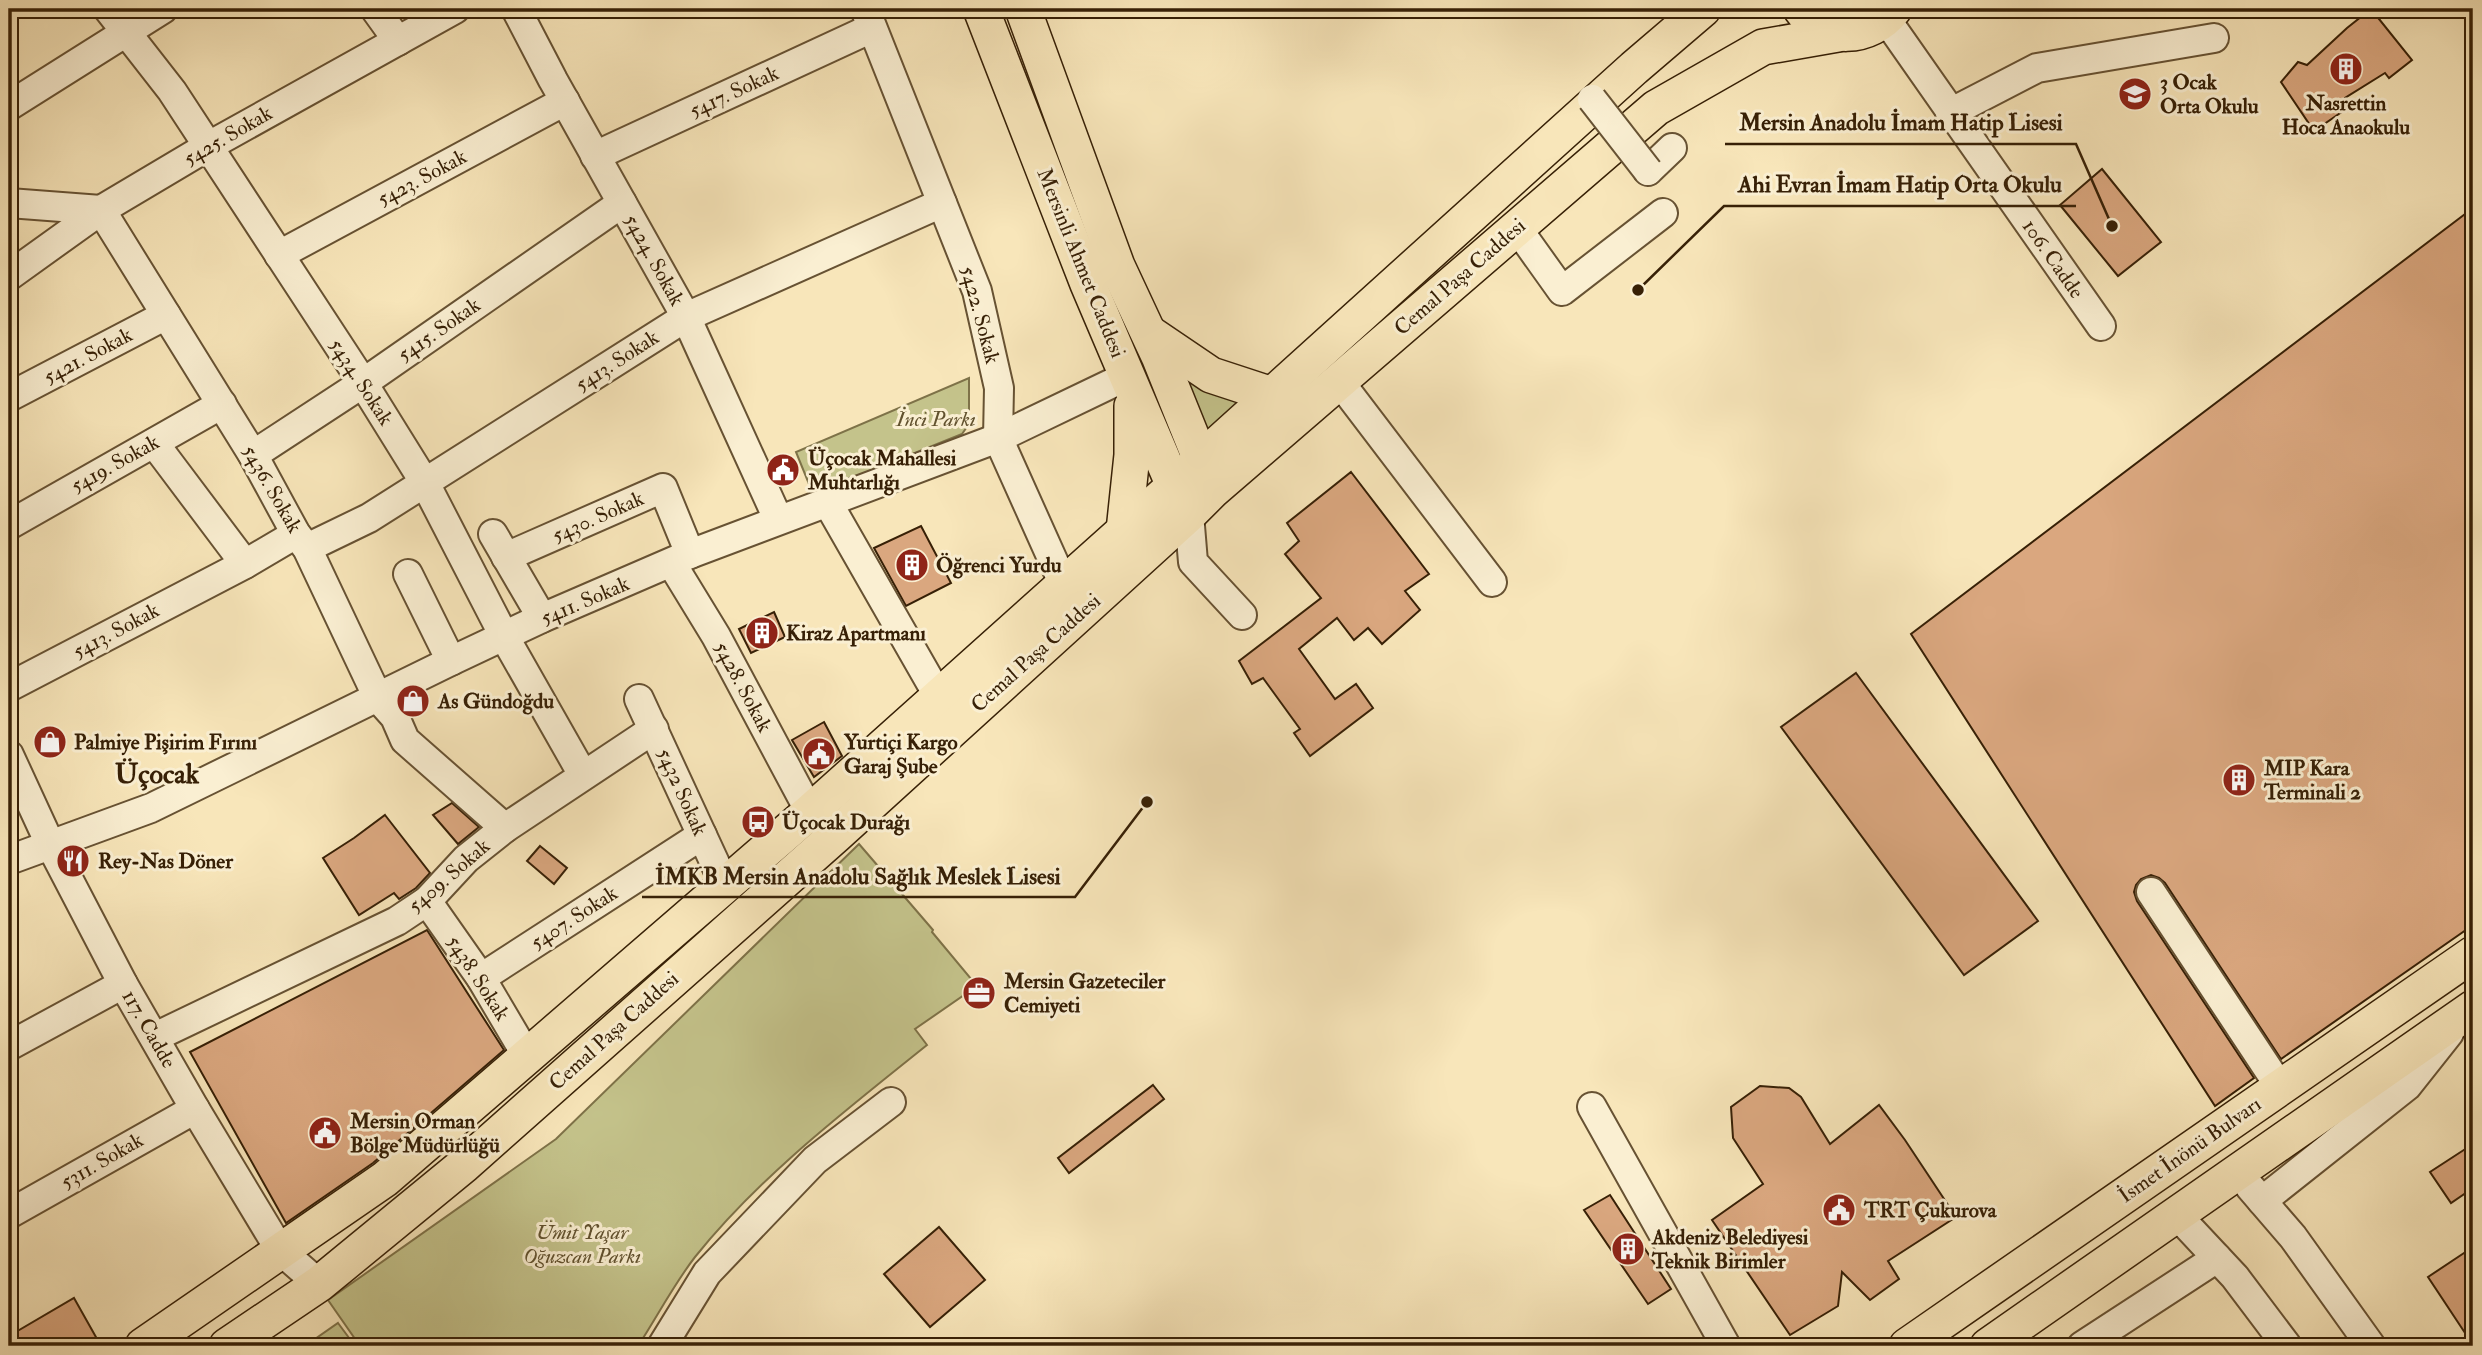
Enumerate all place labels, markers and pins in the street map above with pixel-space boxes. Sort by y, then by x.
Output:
building icon: Nasrettin Hoca Anaokulu [2327,50,2365,88]
place label: 3 Ocak Orta Okulu [2160,69,2259,120]
school or university icon: 3 Ocak Orta Okulu [2116,75,2154,113]
place label: Nasrettin Hoca Anaokulu [2282,90,2410,141]
callout: Mersin Anadolu İmam Hatip Lisesi [1725,100,2076,144]
callout: Ahi Evran İmam Hatip Orta Okulu [1724,162,2076,206]
place label: Üçocak Mahallesi Muhtarlığı [807,445,957,496]
public building icon: Üçocak Mahallesi Muhtarlığı [764,451,802,489]
building icon: Öğrenci Yurdu [893,546,931,584]
place label: Öğrenci Yurdu [936,552,1062,579]
building icon: Kiraz Apartmanı [743,614,781,652]
place label: Kiraz Apartmanı [786,620,926,647]
shop icon: As Gündoğdu [394,682,432,720]
place label: As Gündoğdu [437,688,554,715]
shop icon: Palmiye Pişirim Fırını [31,723,69,761]
place label: Palmiye Pişirim Fırını [74,729,258,756]
place label: Yurtiçi Kargo Garaj Şube [843,729,958,780]
public building icon: Yurtiçi Kargo Garaj Şube [800,735,838,773]
place label: MIP Kara Terminali 2 [2263,755,2361,806]
building icon: MIP Kara Terminali 2 [2220,761,2258,799]
bus stop icon: Üçocak Durağı [739,803,777,841]
place label: Üçocak Durağı [782,809,910,836]
restaurant icon: Rey-Nas Döner [54,842,92,880]
place label: Rey-Nas Döner [98,848,234,875]
callout: İMKB Mersin Anadolu Sağlık Meslek Lisesi [642,853,1075,897]
place label: Mersin Gazeteciler Cemiyeti [1003,968,1167,1019]
office icon: Mersin Gazeteciler Cemiyeti [960,974,998,1012]
place label: Mersin Orman Bölge Müdürlüğü [349,1108,500,1159]
public building icon: Mersin Orman Bölge Müdürlüğü [306,1114,344,1152]
public building icon: TRT Çukurova [1820,1191,1858,1229]
place label: TRT Çukurova [1863,1197,1998,1224]
place label: Akdeniz Belediyesi Teknik Birimler [1651,1224,1809,1275]
building icon: Akdeniz Belediyesi Teknik Birimler [1609,1230,1647,1268]

